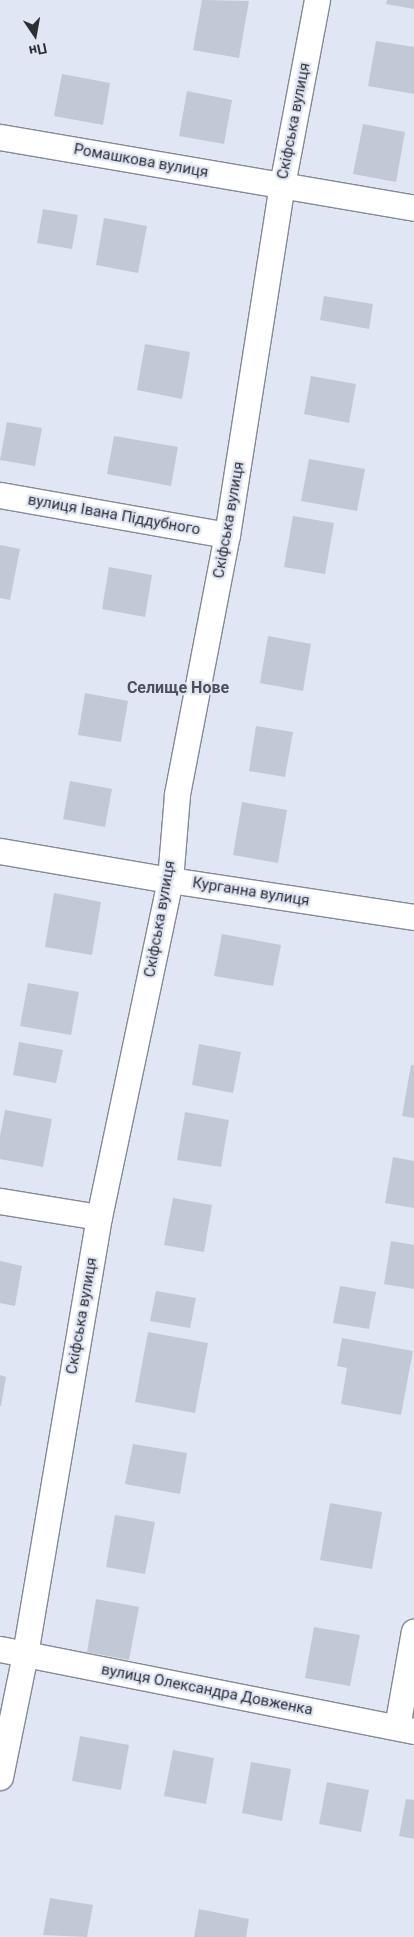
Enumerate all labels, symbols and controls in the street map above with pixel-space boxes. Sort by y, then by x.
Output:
north arrow [10,10,60,60]
text: Пн [28,40,49,59]
street label: Скіфська вулиця [274,61,314,181]
street label: Ромашкова вулиця [72,140,210,182]
street label: Скіфська вулиця [210,460,248,580]
street label: вулиця Івана Піддубного [26,491,202,539]
district label: Селище Нове [127,678,229,698]
street label: Скіфська вулиця [141,859,179,979]
street label: Курганна вулиця [191,874,311,910]
street label: Скіфська вулиця [63,1256,101,1376]
street label: вулиця Олександра Довженка [100,1661,314,1719]

